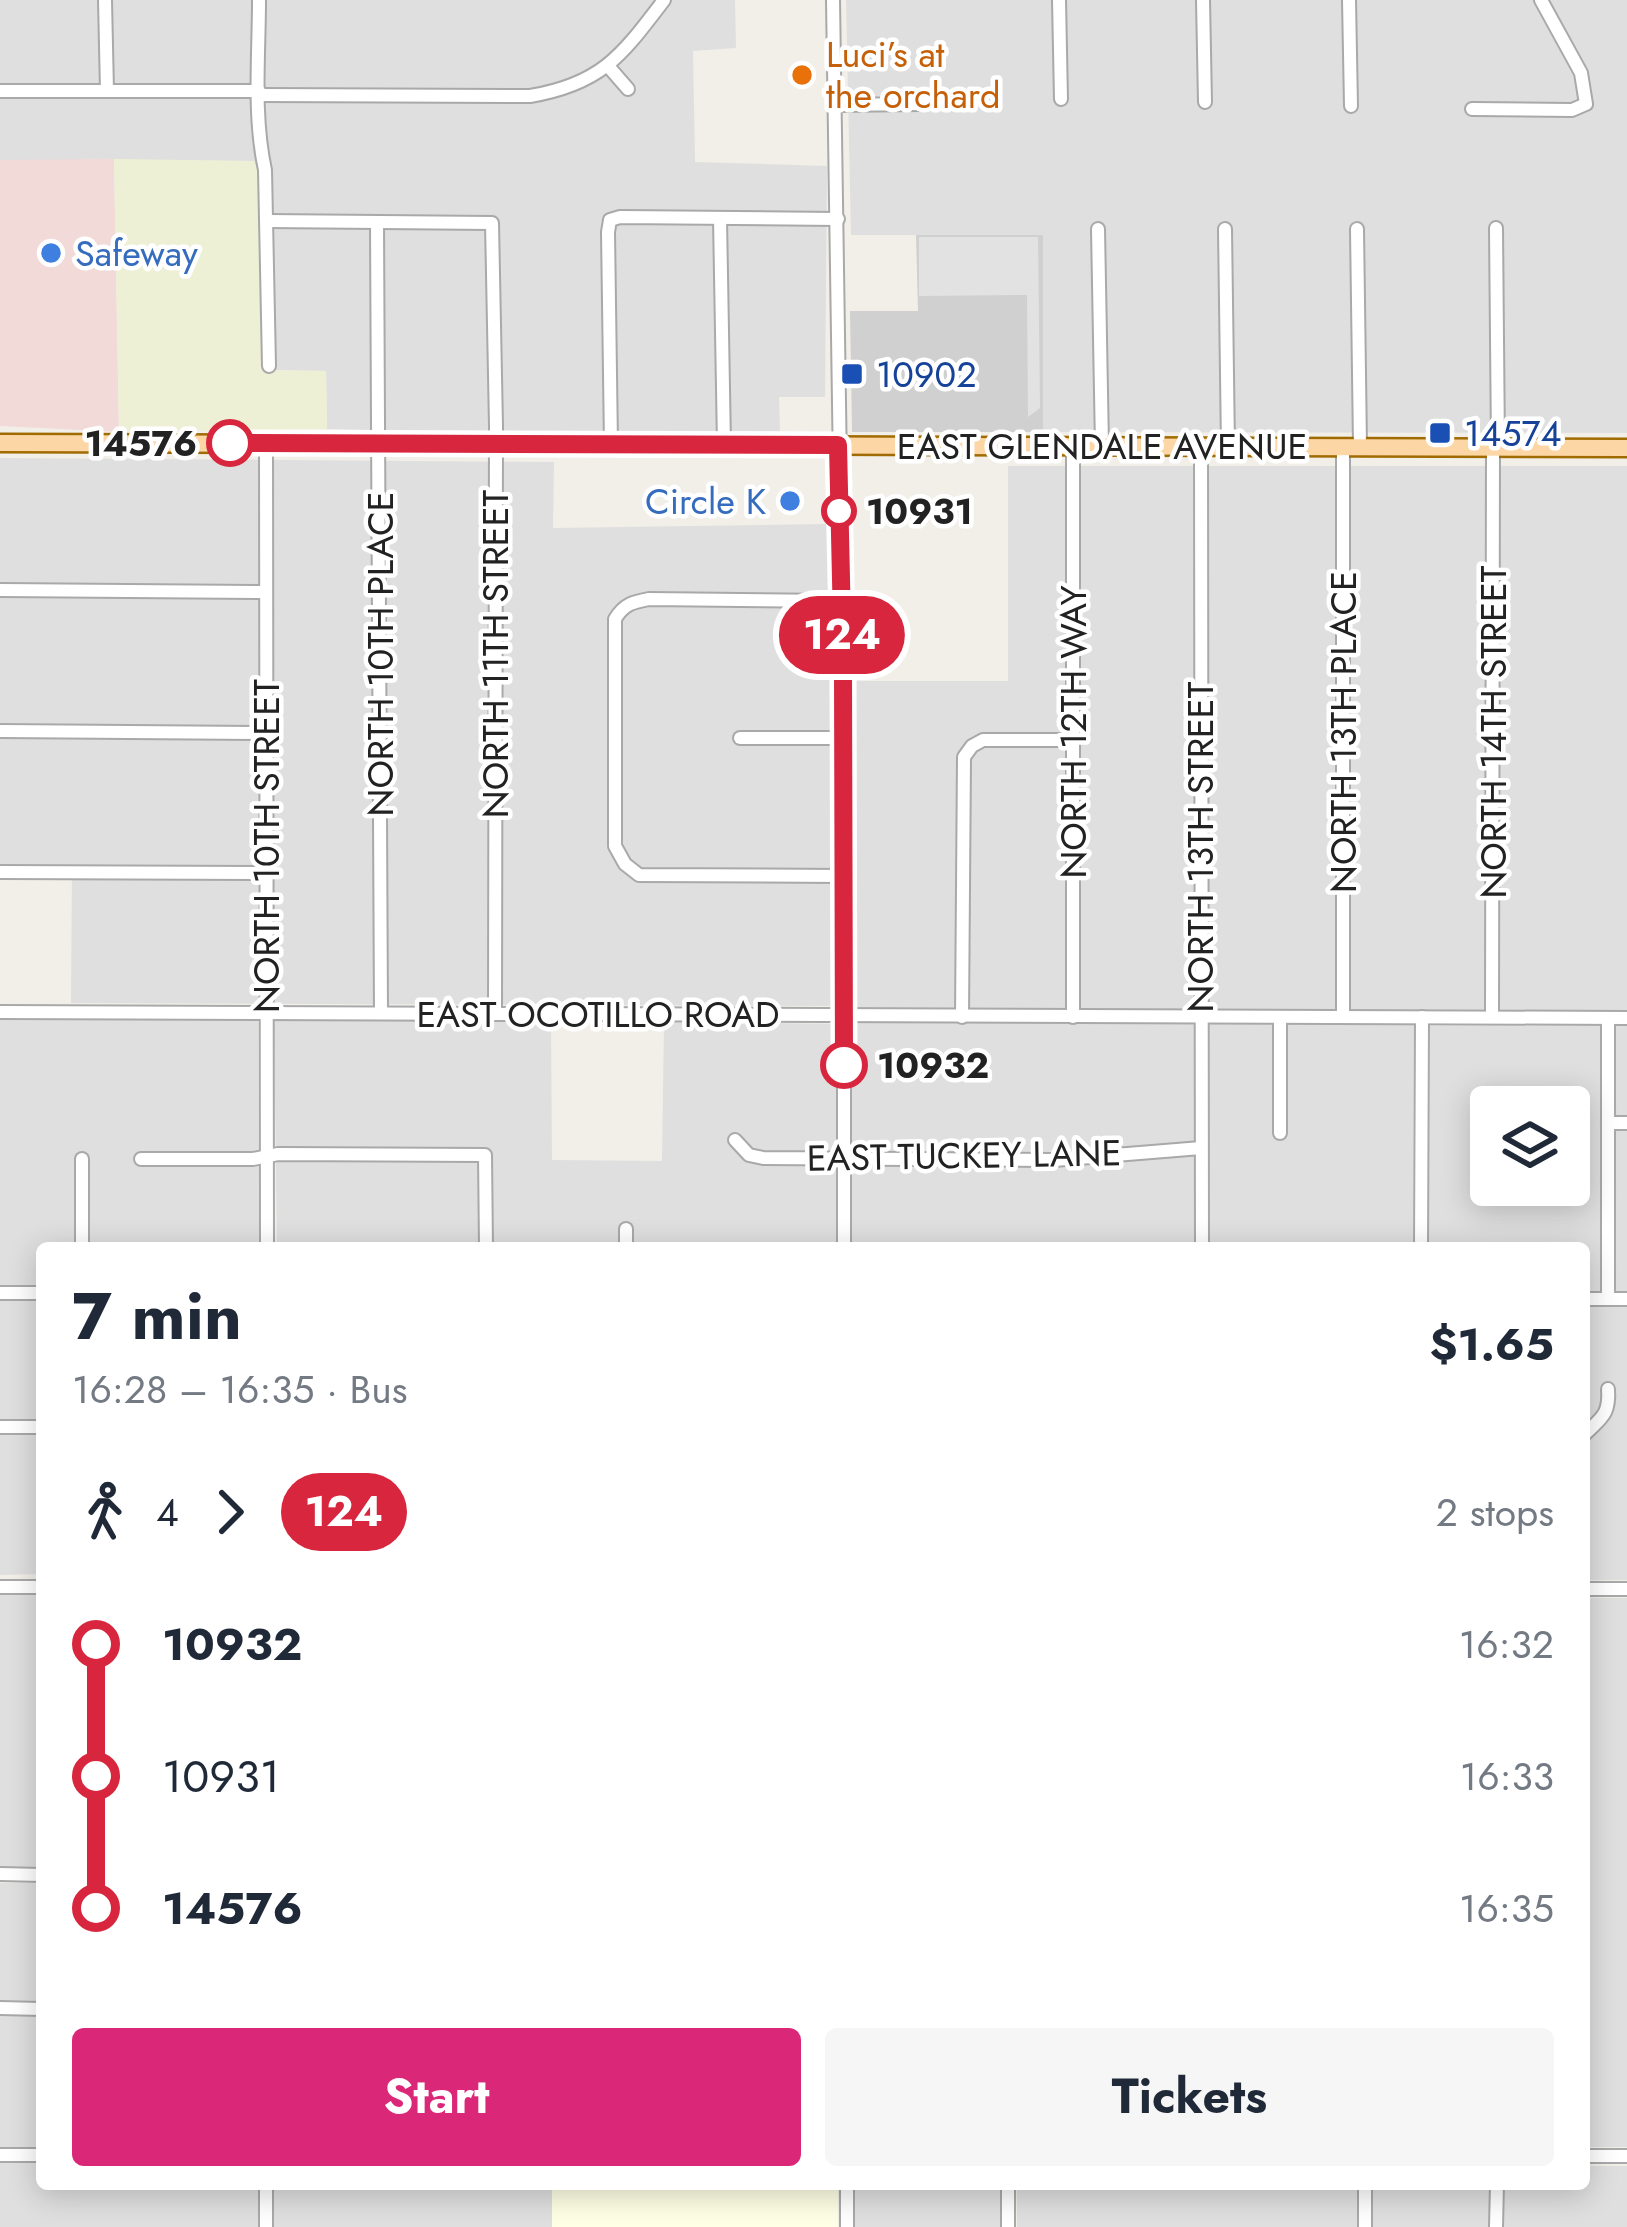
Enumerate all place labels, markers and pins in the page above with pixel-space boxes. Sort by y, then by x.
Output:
place label: Luci’s at the orchard [826,28,1001,121]
marker: Luci’s at the orchard [789,62,815,88]
place label: Safeway [75,227,198,279]
marker: Safeway [38,240,64,266]
place label: 10902 [876,348,977,400]
marker: 10902 [839,361,865,387]
place label: 14574 [1464,407,1561,459]
place label: 14576 [85,417,197,469]
marker: 14574 [1427,420,1453,446]
marker: 14576 [208,421,252,465]
place label: Circle K [645,475,767,527]
place label: 10931 [866,485,973,537]
marker: Circle K [777,488,803,514]
marker: 10931 [823,495,855,527]
place label: 10932 [877,1039,989,1091]
marker: 10932 [822,1043,866,1087]

